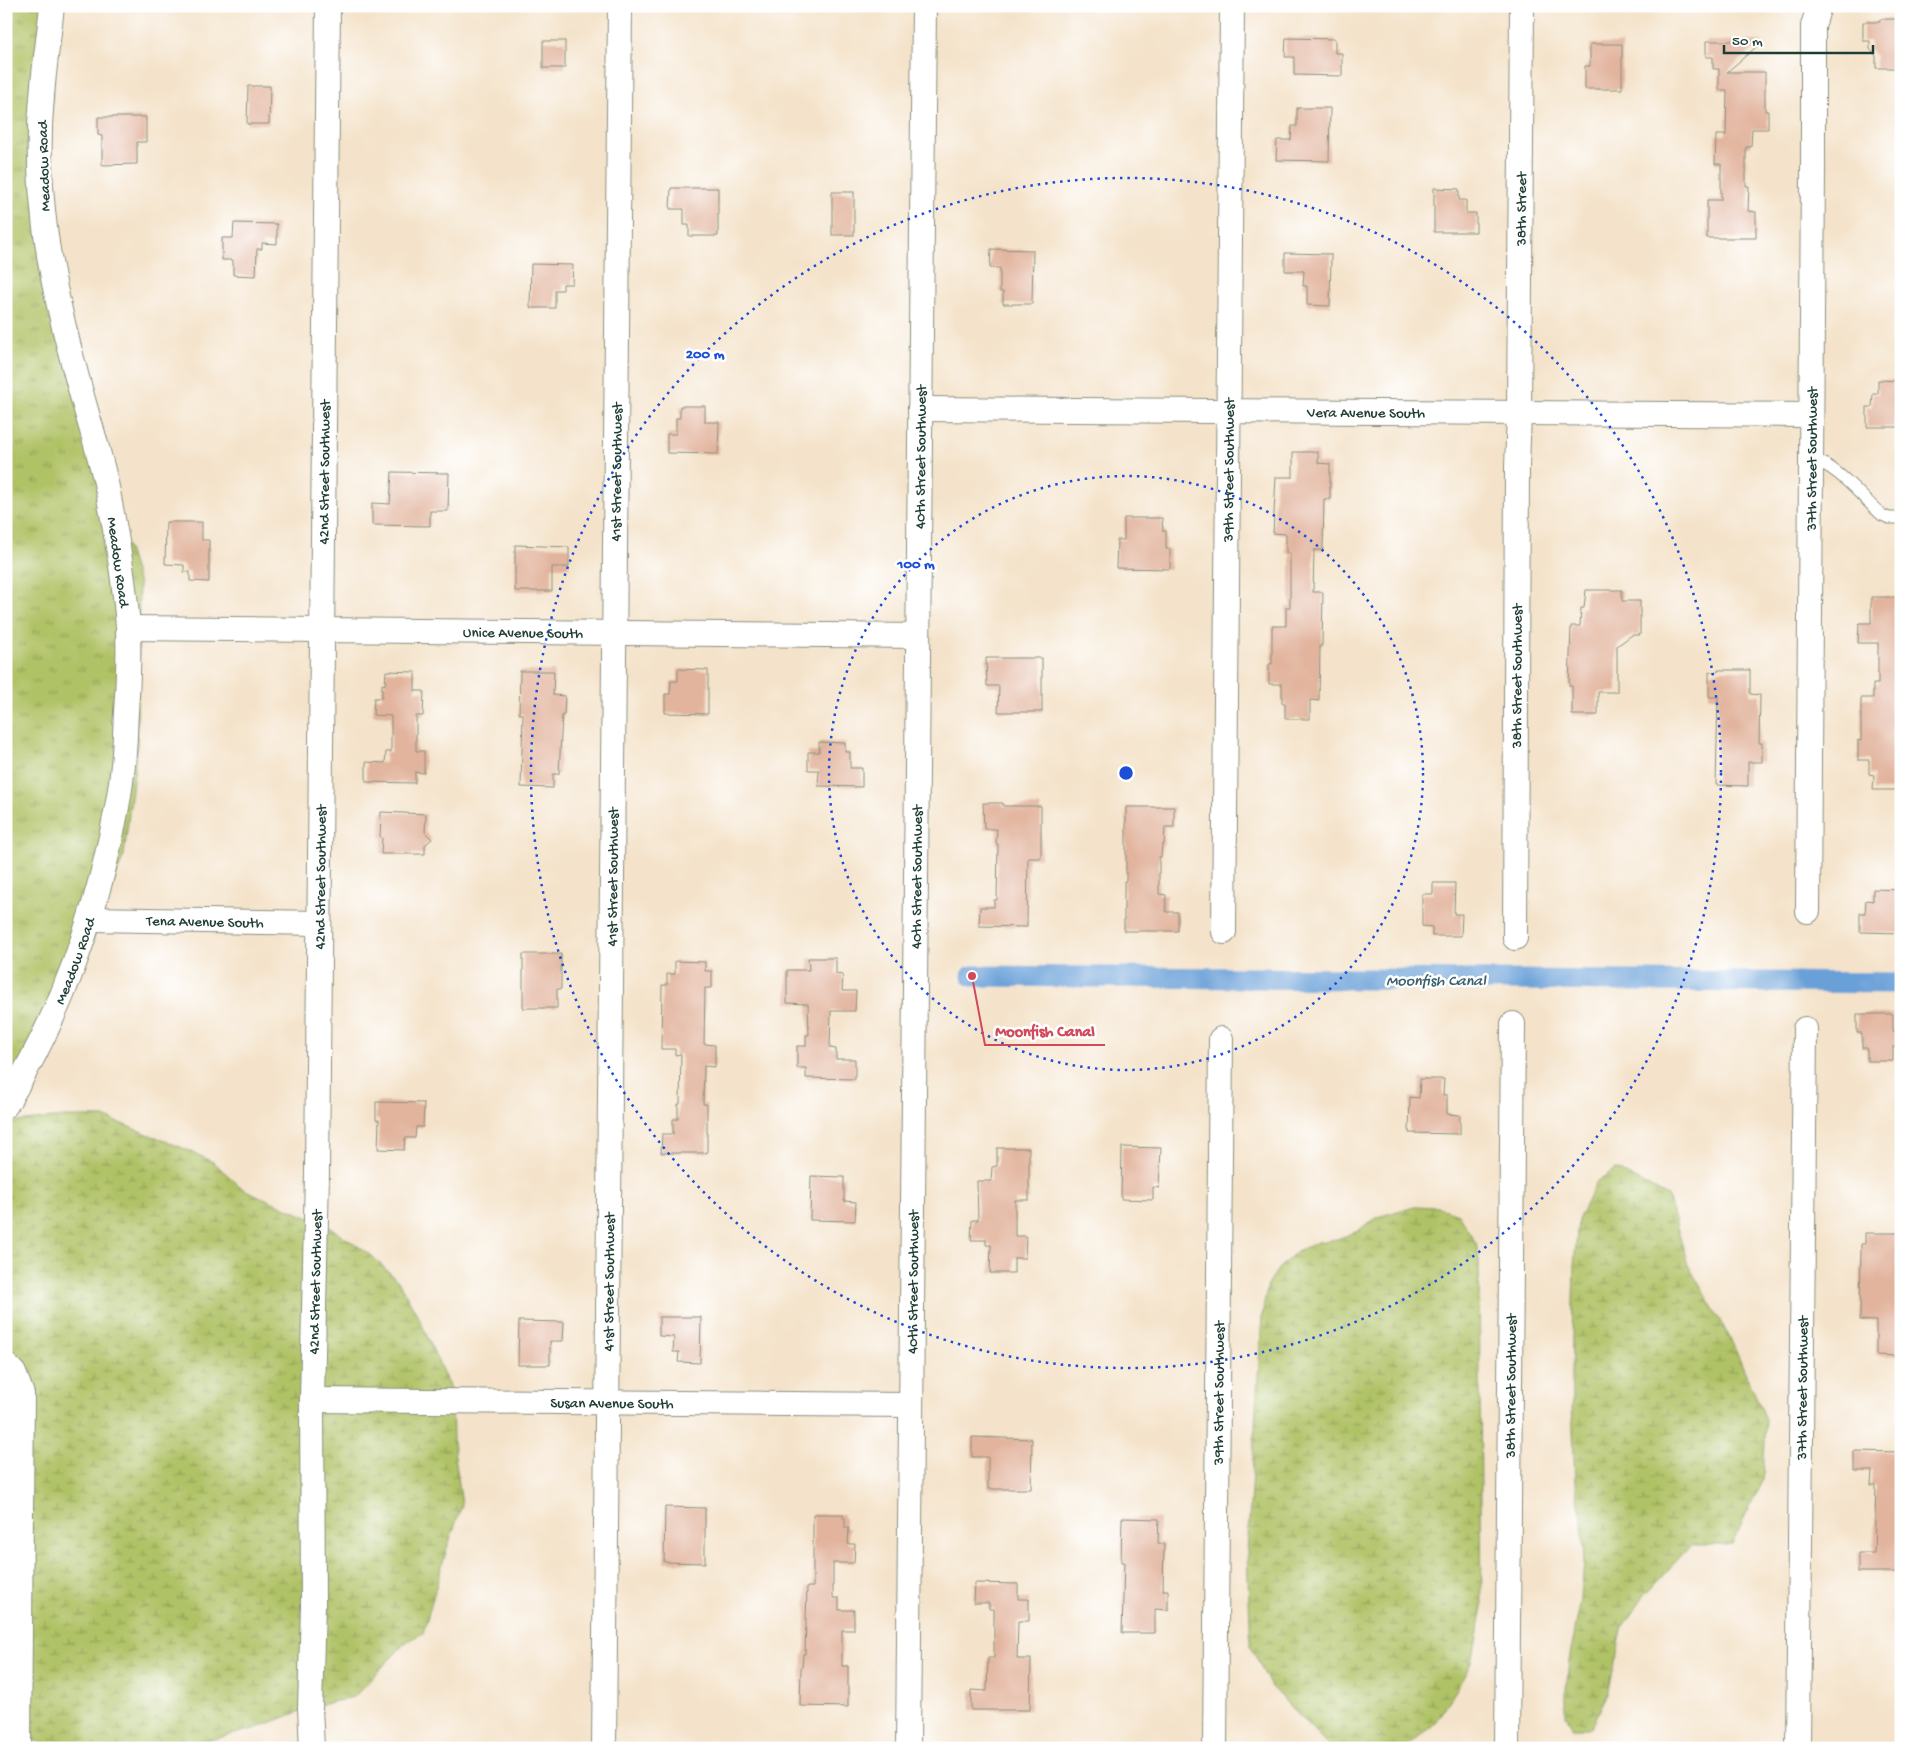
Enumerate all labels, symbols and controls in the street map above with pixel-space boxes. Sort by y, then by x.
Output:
scale bar [1724,22,1873,54]
text: 50 m [1732,33,1763,51]
street label: Meadow Road [34,119,56,212]
street label: 38th Street [1513,170,1532,247]
text: 200 m [686,346,725,364]
street label: 40th Street Southwest [912,383,932,529]
street label: 37th Street Southwest [1804,385,1823,532]
street label: 39th Street Southwest [1220,396,1240,543]
street label: 42nd Street Southwest [316,398,335,545]
street label: 41st Street Southwest [608,401,627,542]
street label: Vera Avenue South [1306,405,1425,423]
street label: Meadow Road [102,516,132,610]
text: 100 m [896,556,935,574]
street label: 38th Street Southwest [1509,602,1527,749]
street label: Unice Avenue South [463,624,583,644]
centre of rings [1117,764,1135,782]
street label: 42nd Street Southwest [312,803,331,950]
street label: 40th Street Southwest [908,803,928,949]
street label: 41st Street Southwest [604,806,624,947]
street label: Tena Avenue South [145,913,264,933]
street label: Meadow Road [52,915,101,1008]
water label: Moonfish Canal [1386,973,1487,992]
callout: Moonfish Canal [985,1014,1105,1045]
text: Moonfish Canal [995,1023,1095,1043]
street label: 42nd Street Southwest [306,1208,327,1355]
street label: 40th Street Southwest [905,1208,924,1354]
street label: 41st Street Southwest [601,1211,620,1352]
street label: 38th Street Southwest [1502,1312,1522,1459]
street label: 37th Street Southwest [1794,1314,1813,1461]
street label: 39th Street Southwest [1210,1319,1230,1466]
street label: Susan Avenue South [550,1395,674,1414]

